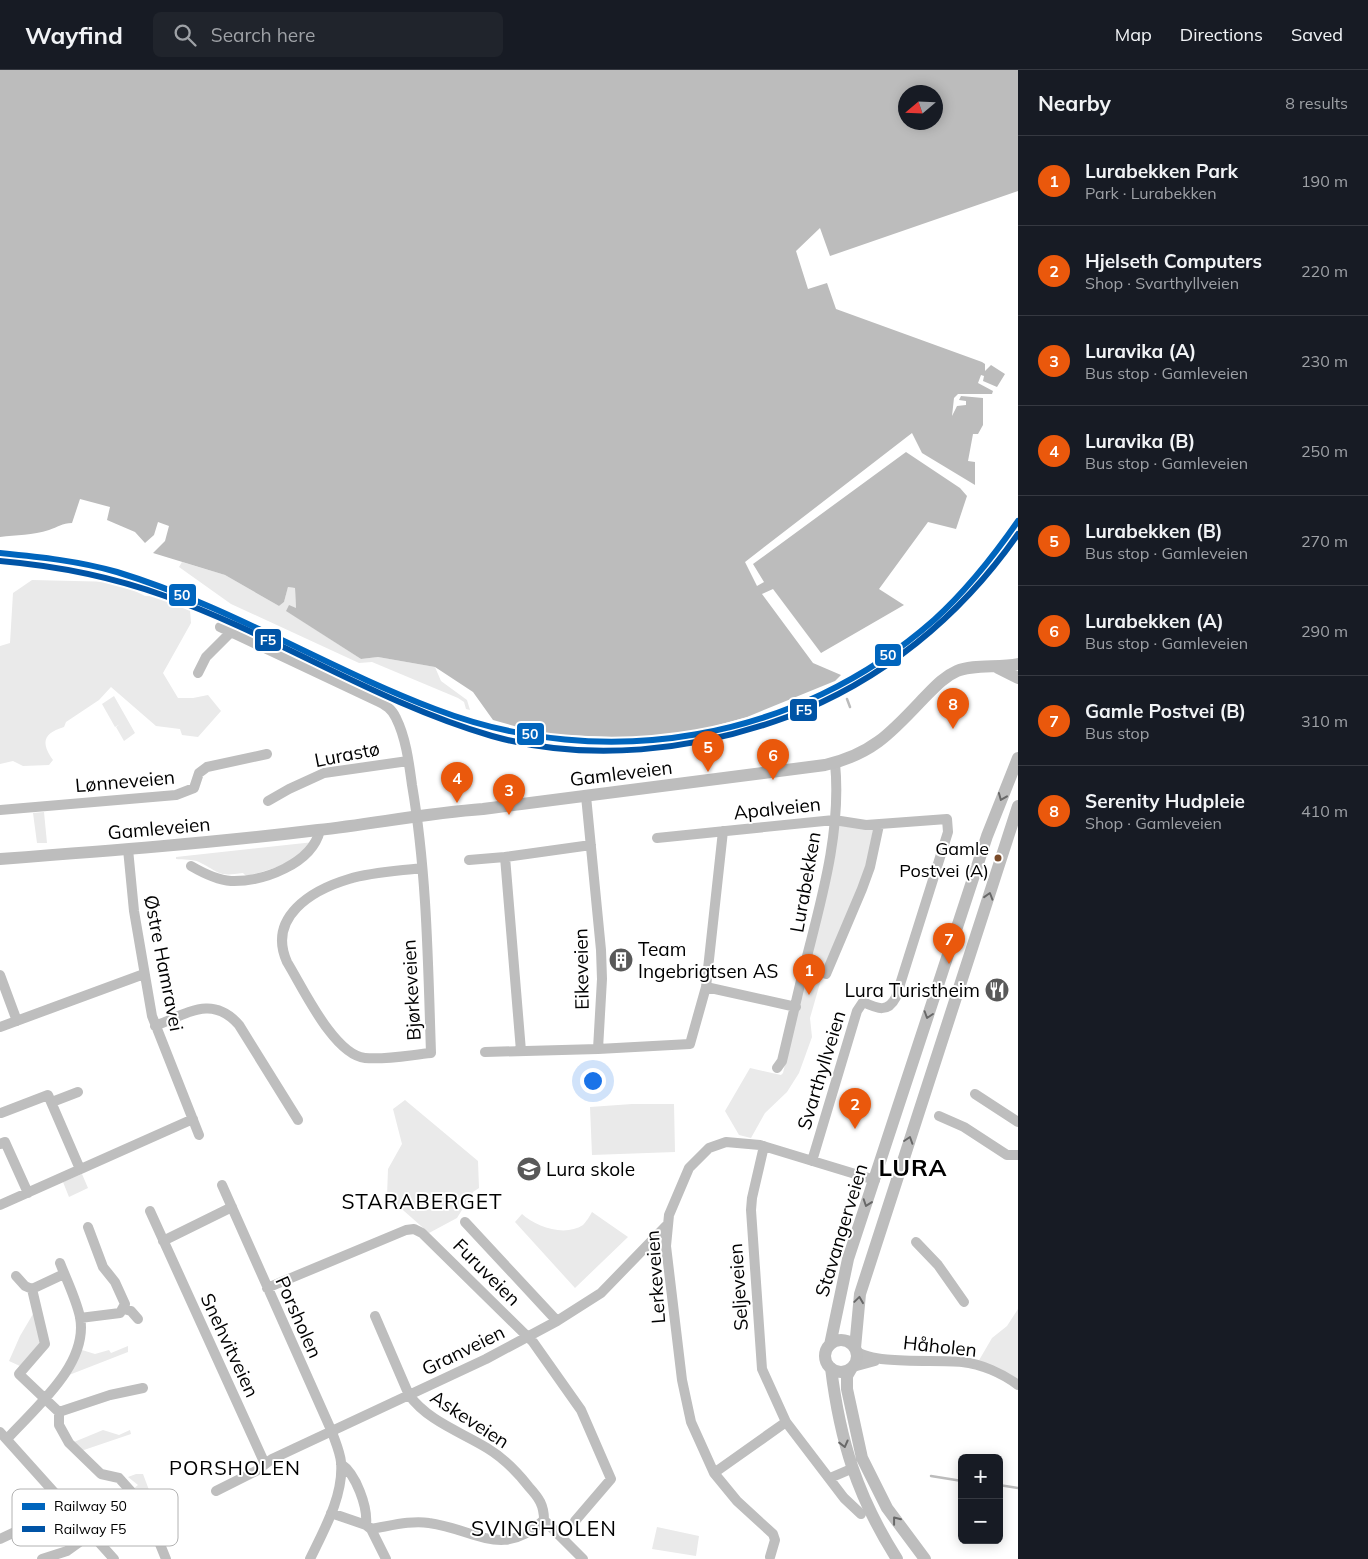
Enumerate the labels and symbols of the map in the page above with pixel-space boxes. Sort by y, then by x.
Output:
north arrow [898,85,943,130]
line badge: 50 [168,583,197,607]
text: 50 [174,586,190,604]
line badge: F5 [254,628,282,652]
text: F5 [260,631,276,649]
line badge: 50 [874,643,902,667]
text: 50 [880,646,896,664]
pin: 8 [937,688,969,729]
line badge: F5 [789,698,818,722]
text: F5 [796,701,812,719]
line badge: 50 [516,722,545,746]
text: 50 [522,725,538,743]
pin: 5 [692,731,724,772]
street label: Lurastø [312,736,382,772]
pin: 6 [757,739,789,780]
street label: Gamleveien [568,755,674,791]
pin: 4 [441,762,473,803]
street label: Lønneveien [74,765,176,797]
pin: 3 [493,774,525,815]
street label: Apalveien [732,791,822,825]
one-way arrow [998,792,1009,801]
street label: Gamleveien [107,812,211,844]
street label: Lurabekken [784,830,826,934]
place label: Gamle Postvei (A) [899,837,989,882]
marker: Gamle Postvei (A) [993,853,1003,863]
one-way arrow [983,892,993,901]
street label: Østre Hamravei [139,893,189,1033]
pin: 7 [933,923,965,964]
street label: Eikeveien [568,928,594,1010]
place label: Team Ingebrigtsen AS [638,937,778,983]
street label: Bjørkeveien [396,939,426,1041]
building icon: Team Ingebrigtsen AS [608,947,634,973]
pin: 1 [793,954,825,995]
restaurant icon: Lura Turistheim [984,977,1010,1003]
place label: Lura Turistheim [845,978,980,1002]
street label: Svarthyllveien [791,1007,851,1133]
one-way arrow [924,1010,934,1019]
your location [580,1068,606,1094]
pin: 2 [839,1088,871,1129]
one-way arrow [903,1137,913,1145]
district label: LURA [878,1152,948,1182]
school or university icon: Lura skole [516,1156,542,1182]
place label: Lura skole [546,1157,635,1181]
street label: Stavangerveien [809,1161,873,1299]
district label: STARABERGET [341,1188,503,1214]
one-way arrow [863,1198,873,1207]
street label: Lerkeveien [640,1230,670,1324]
street label: Furuveien [448,1233,526,1311]
street label: Seljeveien [723,1242,753,1332]
street label: Porsholen [270,1272,328,1362]
street label: Snehvitveien [195,1289,265,1401]
one-way arrow [854,1295,864,1304]
street label: Granveien [418,1320,508,1380]
street label: Håholen [902,1330,978,1362]
street label: Askeveien [426,1385,514,1453]
one-way arrow [838,1440,849,1449]
district label: PORSHOLEN [169,1455,301,1480]
legend [12,1489,178,1546]
text: Railway 50 [54,1497,127,1515]
district label: SVINGHOLEN [471,1515,617,1541]
one-way arrow [893,1516,902,1525]
text: Railway F5 [54,1520,126,1538]

